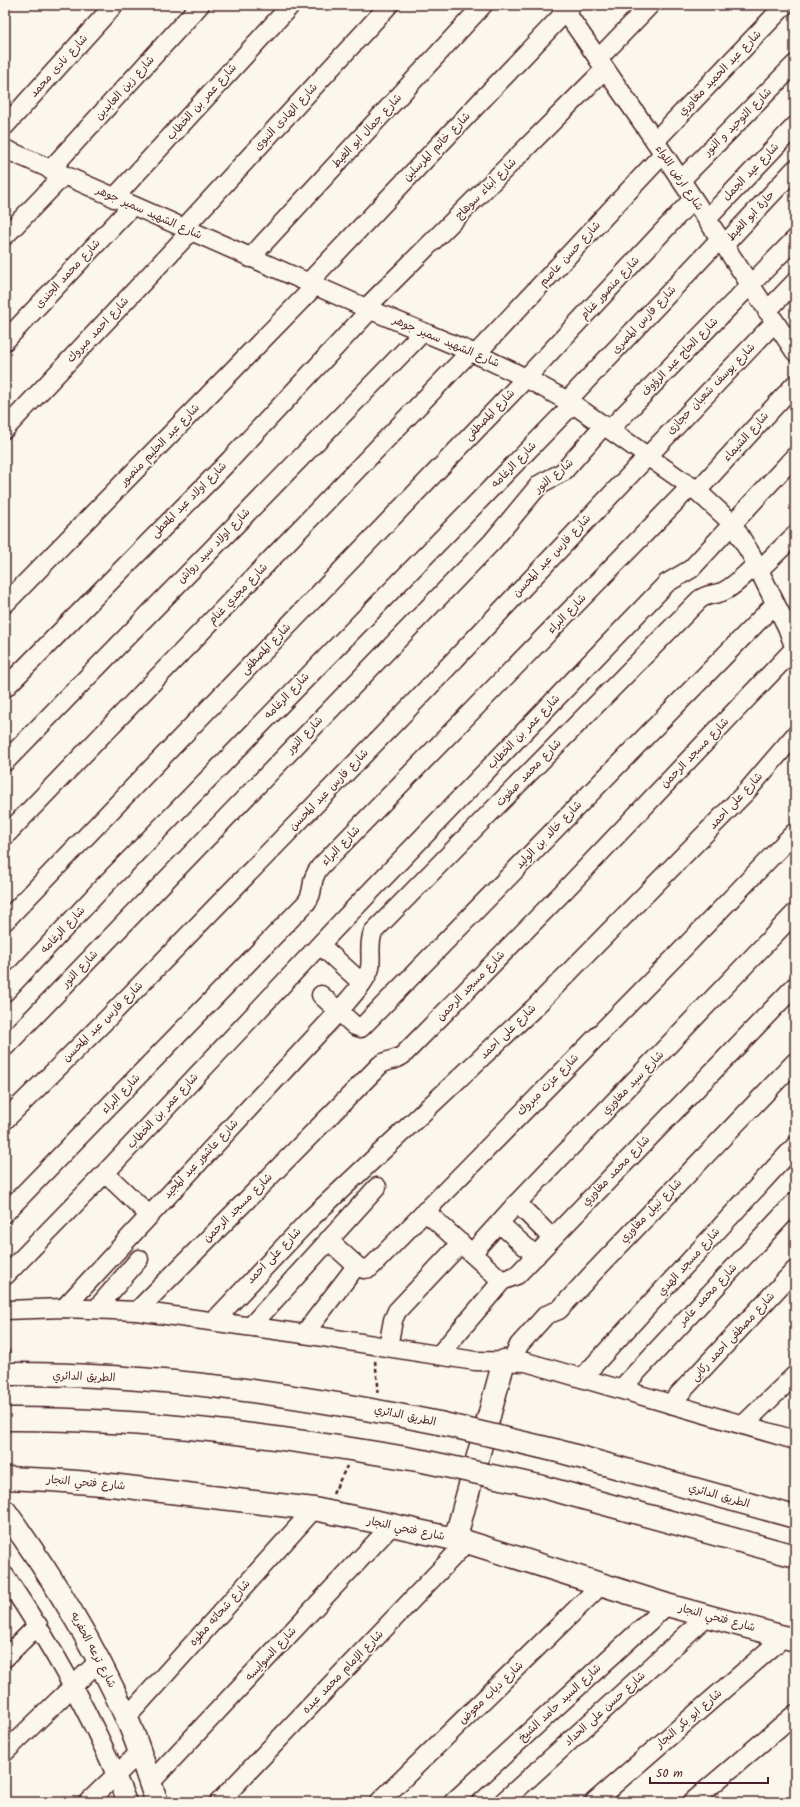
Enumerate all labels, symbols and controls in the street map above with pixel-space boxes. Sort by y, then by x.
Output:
street label: شارع عبد الحميد مغاوري [674,26,766,120]
street label: شارع نادى محمد [26,30,92,102]
street label: شارع زين العابدين [91,52,159,124]
street label: شارع عمر بن الخطاب [163,60,241,144]
street label: شارع الهادى النبوى [250,79,322,155]
street label: شارع التوحيد و النور [699,84,776,161]
street label: شارع جمال ابو الغيط [328,90,406,172]
street label: شارع خاتم المرسلين [399,108,475,186]
street label: شارع عيد الجمل [718,139,784,205]
street label: شارع ارض اللواء [650,142,708,214]
street label: شارع أبناء سوهاج [451,154,521,224]
street label: شارع الشهيد سمير جوهر [92,181,205,244]
street label: حارة ابو الغيط [723,186,779,246]
street label: شارع حسن عاصم [535,217,605,291]
street label: شارع محمد الجندى [31,235,105,313]
street label: شارع منصور غنام [576,252,644,324]
street label: شارع فارس المصرى [607,282,681,358]
street label: شارع احمد مبروك [63,293,133,367]
street label: شارع الشهيد سمير جوهر [389,311,502,373]
street label: شارع الحاج عبد الرؤوف [637,313,723,401]
street label: شارع يوسف شعبان حجازى [662,339,760,439]
street label: شارع المصطفى [461,385,519,445]
street label: شارع عبد الحليم منصور [115,400,204,491]
street label: شارع الشيماء [719,408,773,466]
street label: شارع الرغامه [487,437,541,493]
street label: شارع النور [530,454,578,498]
street label: شارع اولاد عبد المعطى [147,458,231,542]
street label: شارع اولاد سيد رواش [173,504,255,588]
street label: شارع فارس عبد المحسن [509,510,595,602]
street label: شارع مجدي غنام [204,559,272,629]
street label: شارع البراء [543,590,591,638]
street label: شارع المصطفى [237,619,295,679]
street label: شارع الرغامه [260,668,314,724]
street label: شارع عمر بن الخطاب [483,690,565,774]
street label: شارع النور [282,712,328,759]
street label: شارع مسجد الرحمن [656,714,734,792]
street label: شارع محمد صفوت [492,735,566,811]
street label: شارع فارس عبد المحسن [285,745,373,835]
street label: شارع على احمد [705,768,767,834]
street label: شارع خالد بن الوليد [511,797,587,873]
street label: شارع البراء [317,822,365,870]
street label: شارع الرغامه [36,902,90,958]
street label: شارع النور [57,946,103,993]
street label: شارع مسجد الرحمن [432,947,510,1025]
street label: شارع فارس عبد المحسن [58,977,148,1067]
street label: شارع على احمد [476,1000,540,1064]
street label: شارع سيد مغاوري [598,1047,668,1119]
street label: شارع عزت مبروك [513,1050,583,1120]
street label: شارع عمر بن الخطاب [123,1069,203,1153]
street label: شارع البراء [97,1070,145,1118]
street label: شارع عاشور عبد المجيد [159,1115,243,1203]
street label: شارع محمد مغاوري [578,1132,654,1210]
street label: شارع مسجد الرحمن [199,1169,277,1247]
street label: شارع نبيل مغاوري [616,1175,686,1247]
street label: شارع على احمد [242,1224,306,1288]
street label: شارع مسجد الهدي [653,1224,725,1300]
street label: شارع محمد عامر [674,1260,742,1331]
street label: شارع مصطفى احمد ركابى [687,1288,779,1386]
street label: الطريق الدائري [52,1367,116,1387]
street label: الطريق الدائري [372,1401,438,1431]
street label: شارع فتحي النجار [45,1471,126,1496]
street label: الطريق الدائري [686,1479,752,1513]
street label: شارع فتحي النجار [364,1512,446,1547]
street label: شارع شحاته مطوه [185,1576,255,1650]
street label: شارع فتحي النجار [675,1599,757,1638]
street label: شارع ترعه الحفريه [65,1609,121,1691]
street label: شارع السوايسه [241,1623,301,1685]
street label: شارع الإمام محمد عبده [298,1626,388,1718]
street label: شارع دياب معوض [454,1657,528,1729]
street label: شارع السيد حامد الشيخ [514,1660,606,1746]
street label: شارع حسن على الحداد [560,1667,650,1751]
street label: شارع ابو بكر النجار [651,1685,726,1754]
scale bar [650,1759,768,1785]
text: 50 m [656,1764,683,1783]

